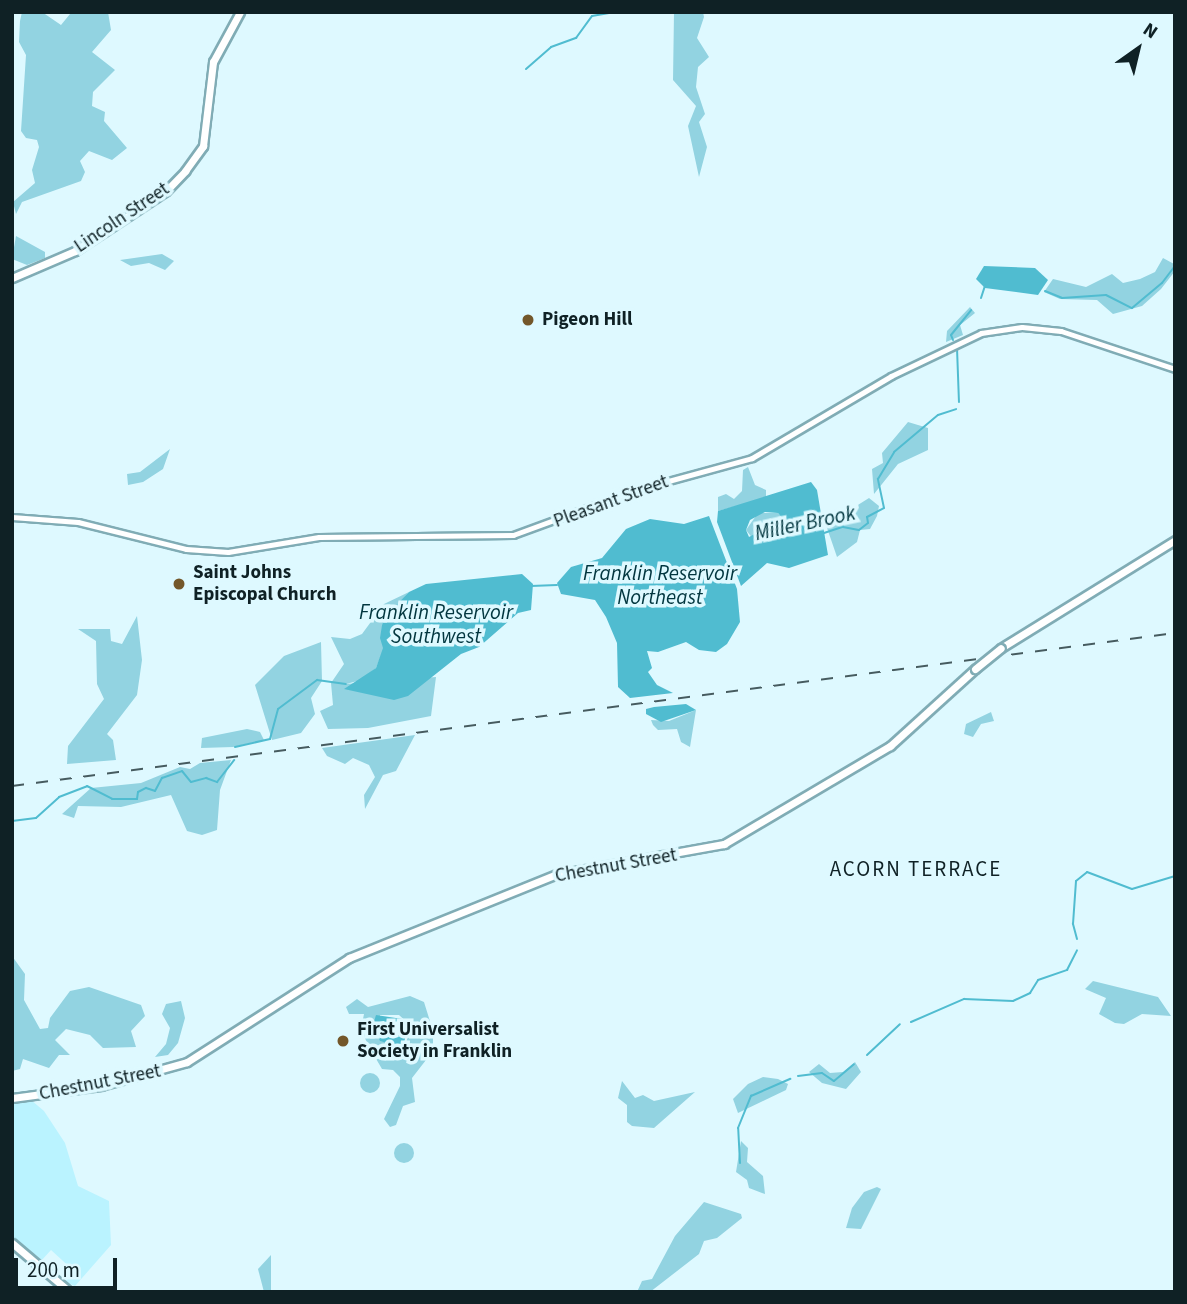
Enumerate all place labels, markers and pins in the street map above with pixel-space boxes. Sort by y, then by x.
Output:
place label: Pigeon Hill [542,309,632,331]
marker: Pigeon Hill [520,312,536,328]
place label: Saint Johns Episcopal Church [193,562,337,606]
marker: Saint Johns Episcopal Church [171,576,187,592]
place label: First Universalist Society in Franklin [357,1019,512,1063]
marker: First Universalist Society in Franklin [335,1033,351,1049]

